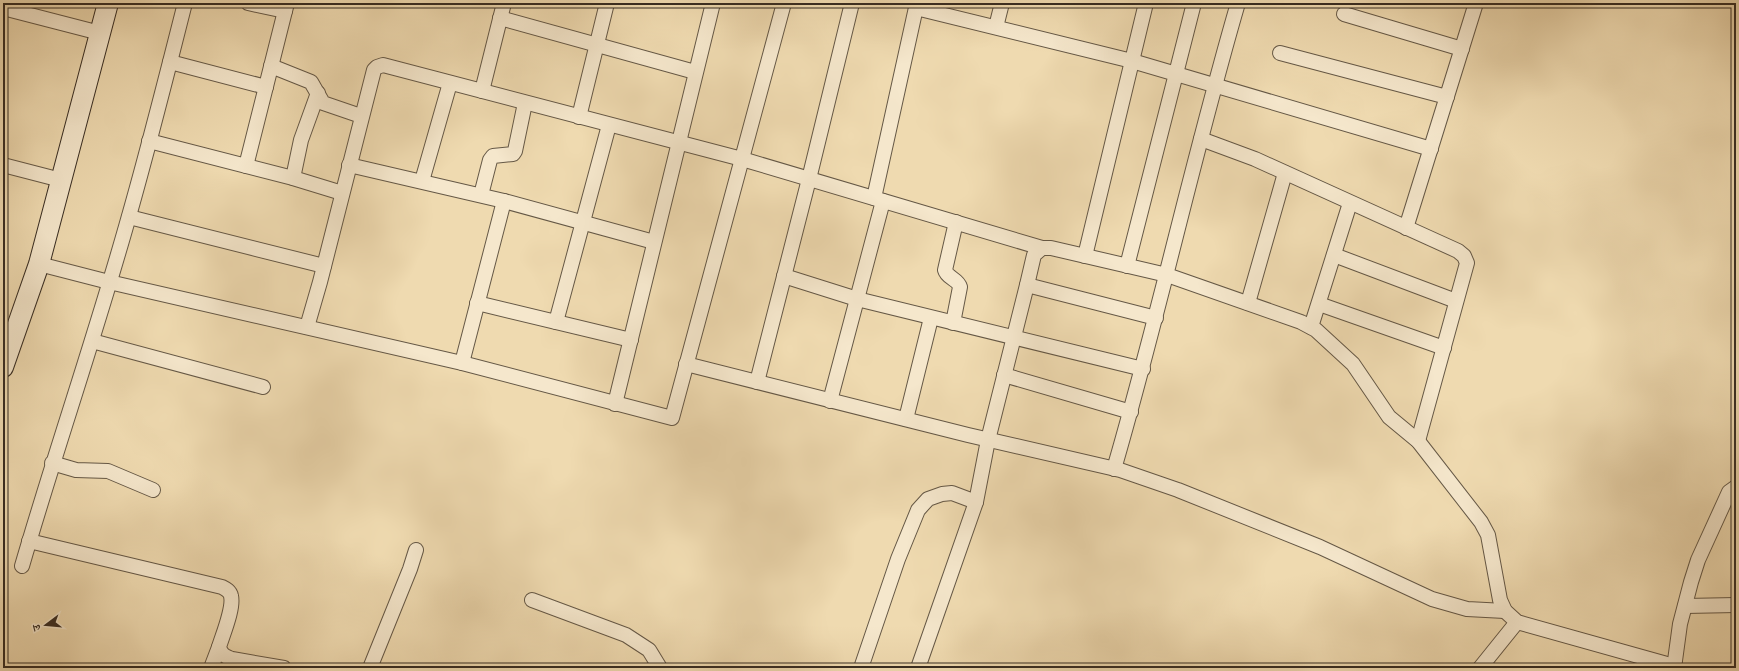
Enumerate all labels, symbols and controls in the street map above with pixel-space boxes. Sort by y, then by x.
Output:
north arrow [26,605,66,645]
text: उ [29,622,45,633]

